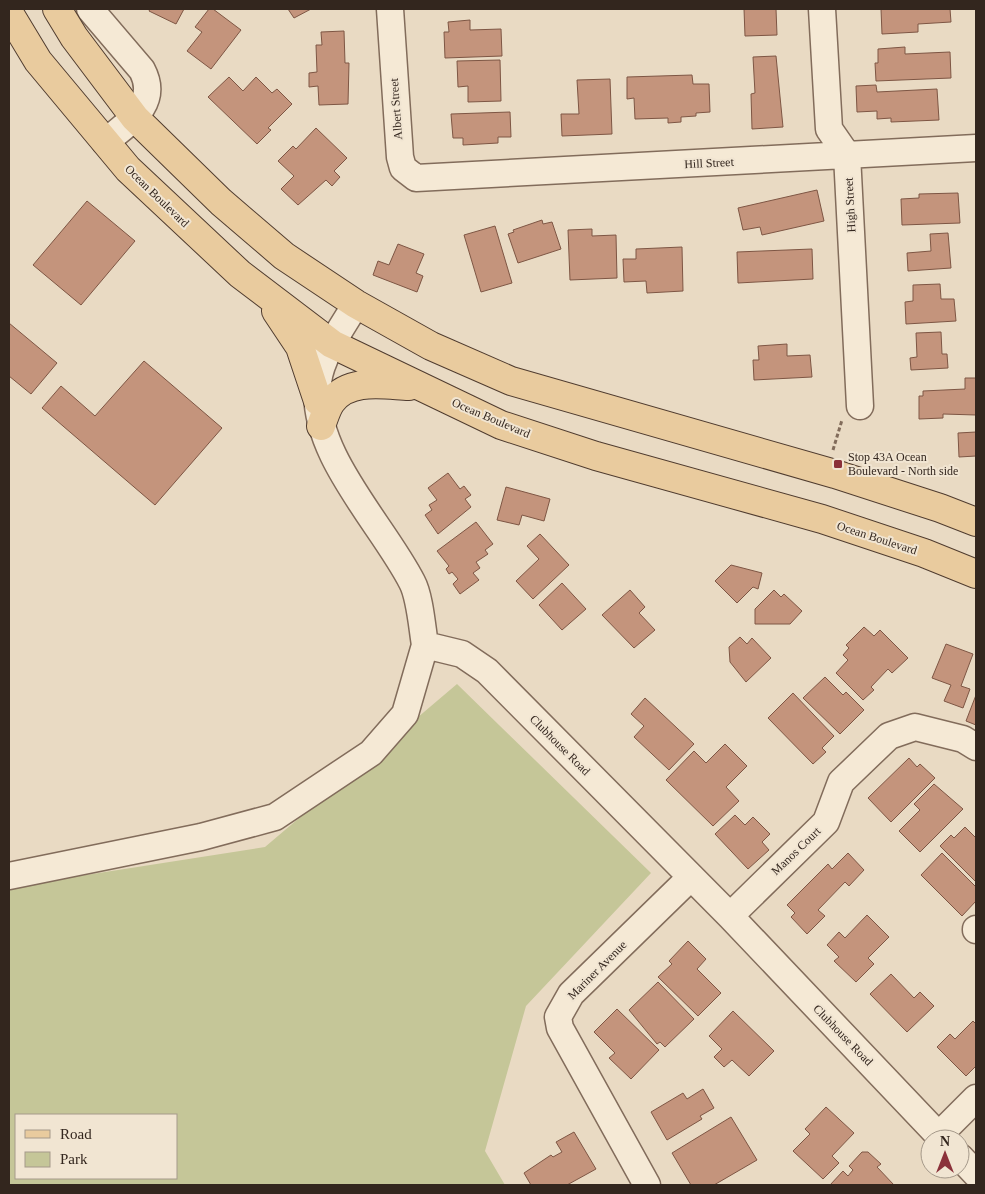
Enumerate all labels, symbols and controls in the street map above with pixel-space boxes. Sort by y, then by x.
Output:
street label: Albert Street [387,77,405,140]
street label: Hill Street [684,155,735,171]
street label: Ocean Boulevard [122,162,192,230]
street label: High Street [842,177,858,233]
street label: Ocean Boulevard [450,395,532,441]
place label: Stop 43A Ocean Boulevard - North side [848,450,958,478]
marker: Stop 43A Ocean Boulevard - North side [832,458,844,470]
street label: Ocean Boulevard [835,518,919,558]
street label: Clubhouse Road [527,712,593,778]
street label: Manos Court [768,824,824,878]
street label: Mariner Avenue [565,938,629,1002]
street label: Clubhouse Road [810,1001,876,1069]
legend [15,1114,178,1179]
text: Road [60,1126,92,1142]
north arrow [920,1129,970,1179]
text: N [940,1134,950,1149]
text: Park [60,1151,88,1167]

